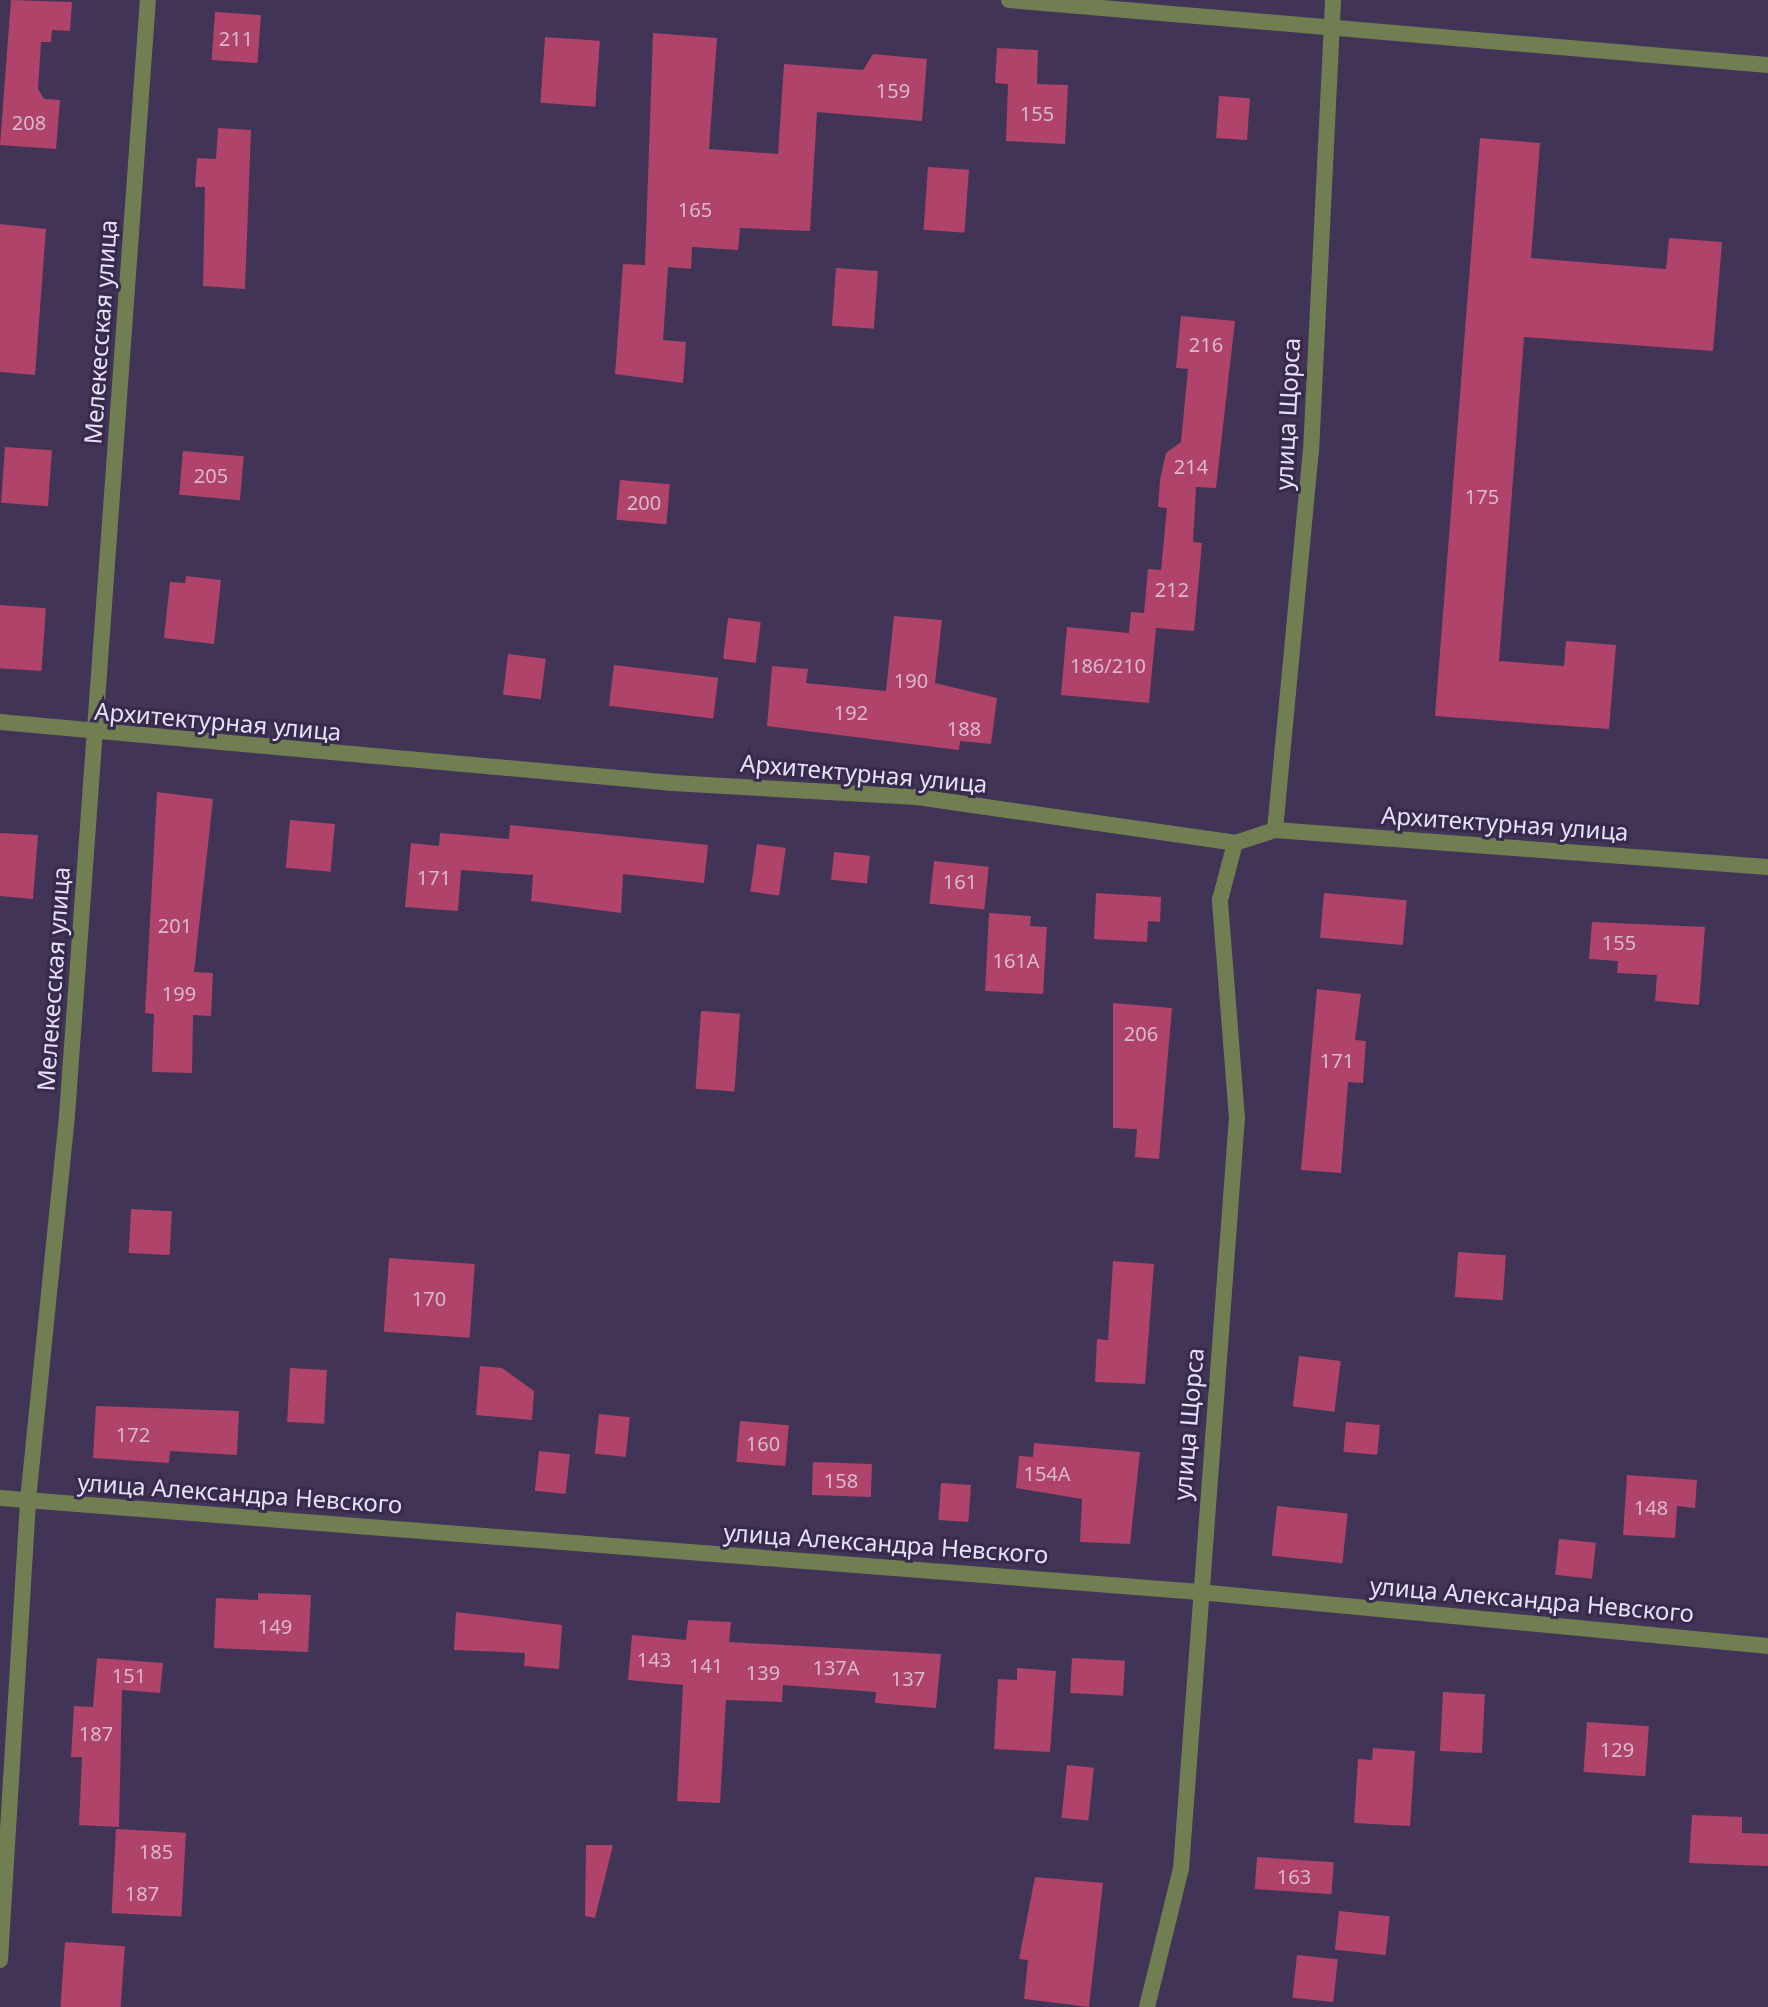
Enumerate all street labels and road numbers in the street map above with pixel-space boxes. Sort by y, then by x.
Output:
street label: Мелекесская улица [78,219,122,445]
street label: улица Щорса [1269,337,1305,491]
street label: Архитектурная улица [93,696,343,746]
street label: Архитектурная улица [739,748,989,798]
street label: Архитектурная улица [1380,800,1630,846]
street label: Мелекесская улица [31,866,75,1092]
street label: улица Щорса [1167,1347,1209,1501]
street label: улица Александра Невского [77,1467,403,1519]
street label: улица Александра Невского [723,1517,1049,1569]
street label: улица Александра Невского [1369,1570,1695,1628]

